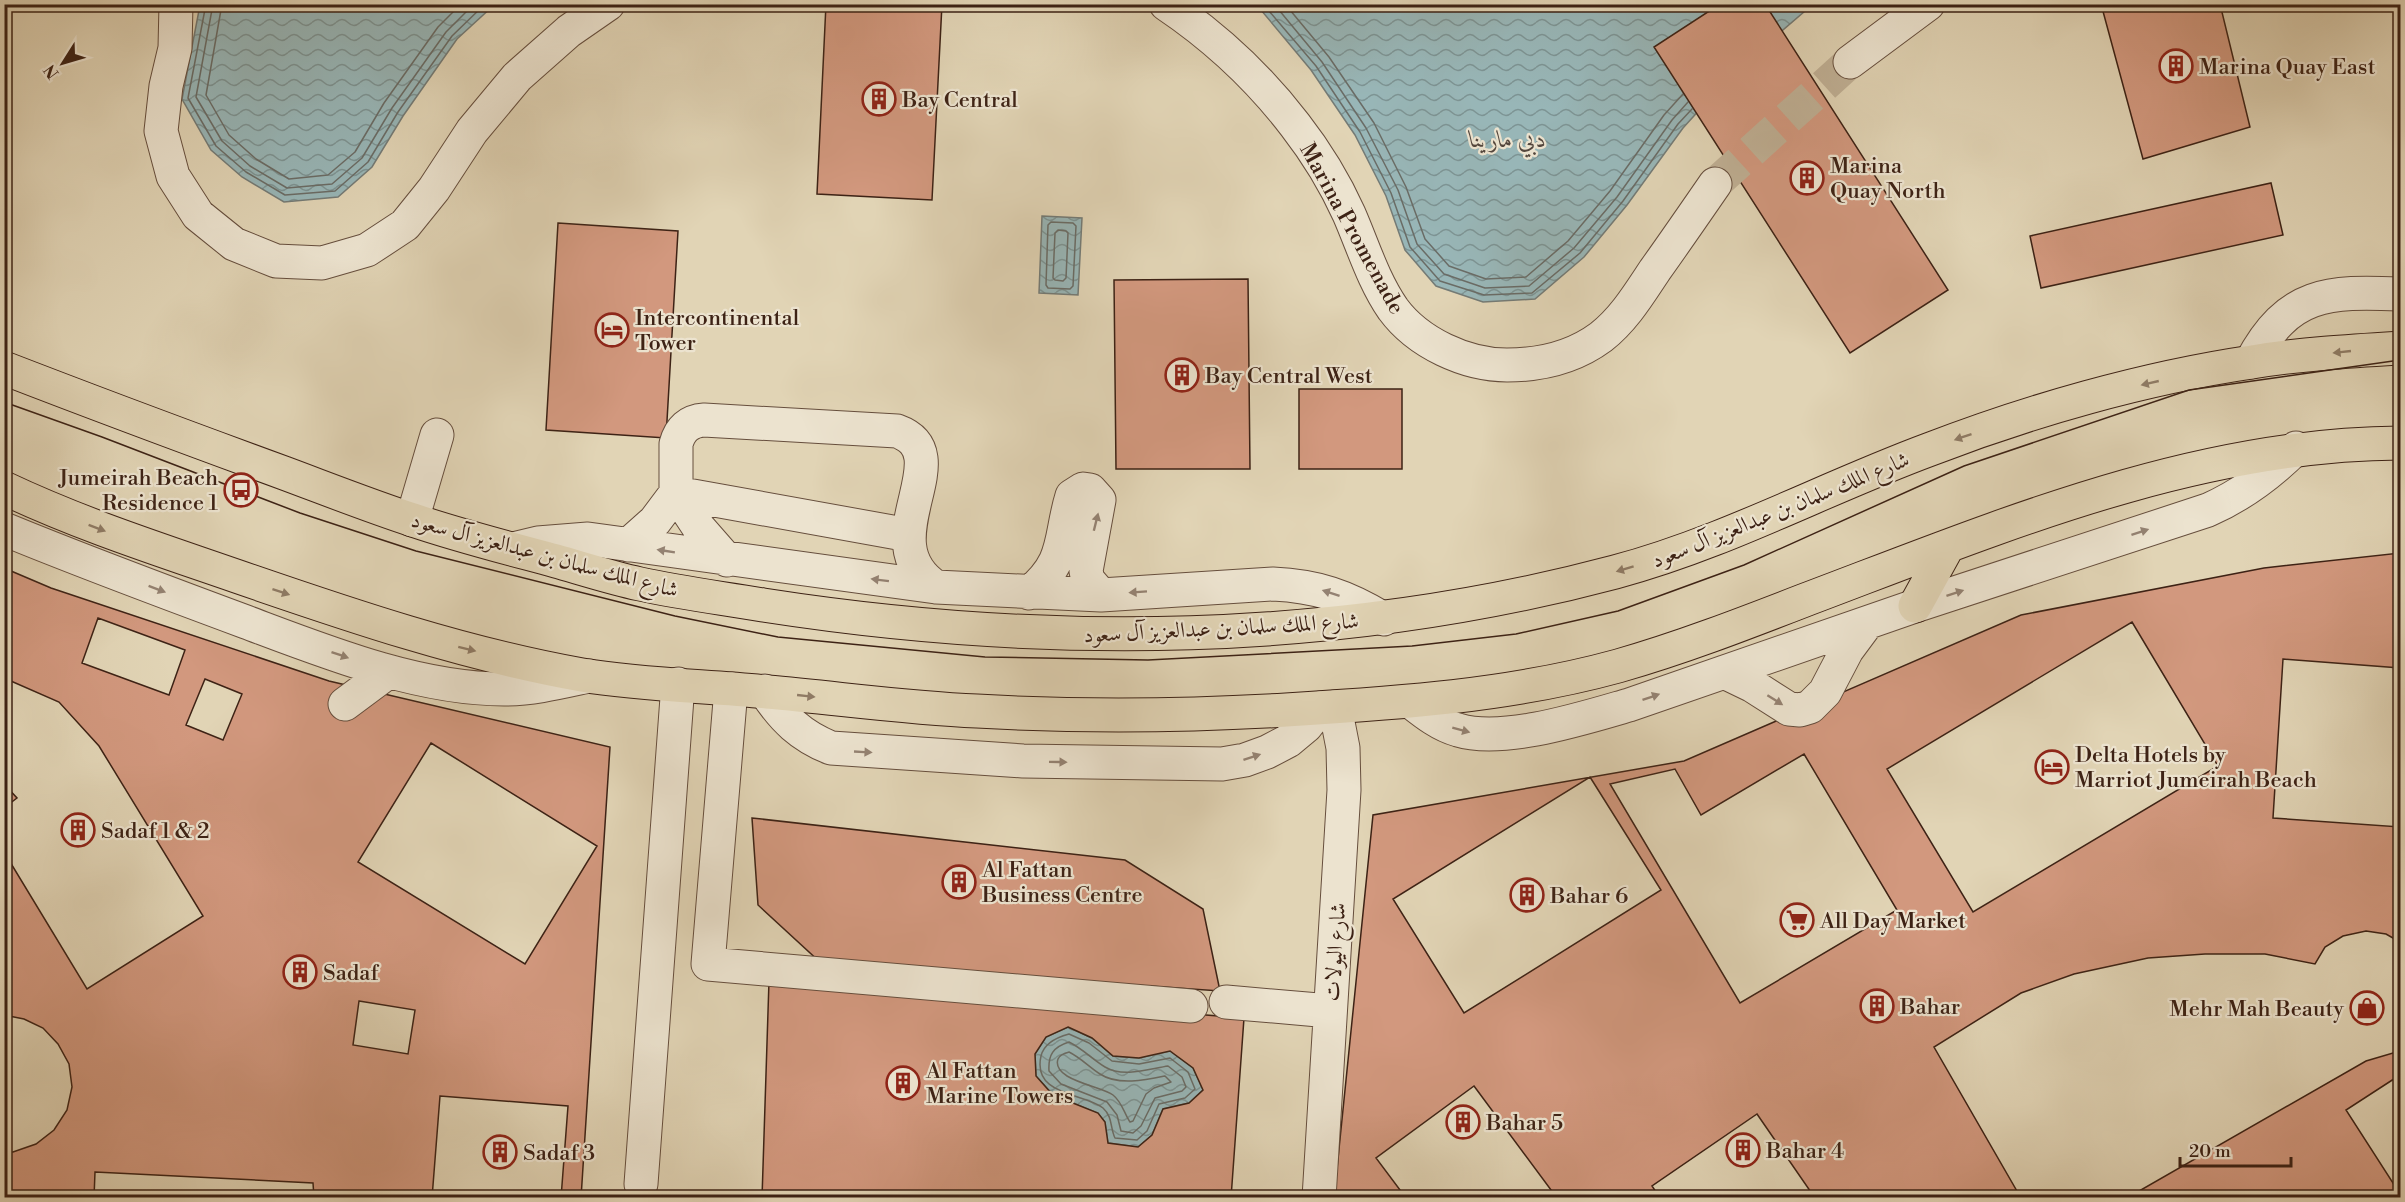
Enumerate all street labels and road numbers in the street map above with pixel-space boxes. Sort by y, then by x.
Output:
street label: Marina Promenade [1293,138,1410,319]
street label: شارع الملك سلمان بن عبدالعزيز آل سعود [1647,445,1915,578]
street label: شارع الملك سلمان بن عبدالعزيز آل سعود [407,506,682,608]
street label: شارع الملك سلمان بن عبدالعزيز آل سعود [1083,607,1360,653]
street label: شارع اليولات [1319,902,1356,1003]

